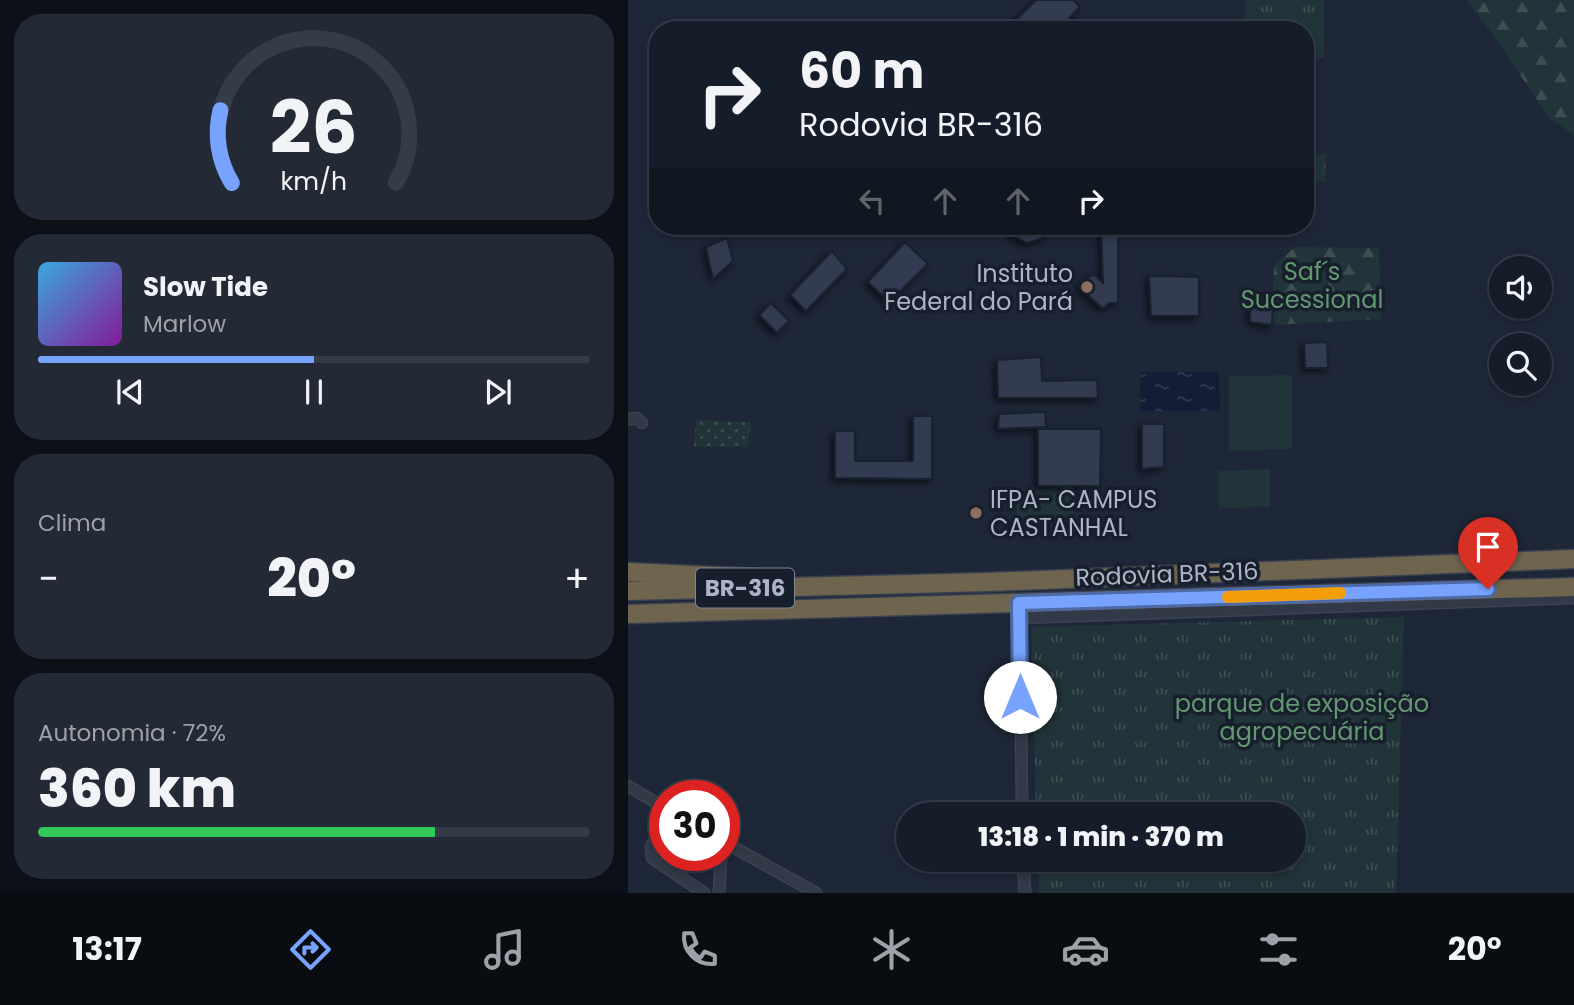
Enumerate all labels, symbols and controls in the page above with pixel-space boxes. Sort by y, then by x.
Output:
text: 60 m [799,37,924,105]
icon: right [684,49,775,140]
text: 26 [270,77,358,178]
text: Rodovia BR-316 [799,102,1043,147]
text: km/h [281,164,347,199]
icon: left [853,182,891,220]
icon: ahead [926,182,964,220]
icon: ahead [999,182,1037,220]
icon: right [1072,182,1110,220]
park label: Saf´s Sucessional [1241,255,1383,316]
map controls [1489,256,1552,396]
button: sound [1489,256,1552,319]
place label: Instituto Federal do Pará [884,257,1073,318]
text: Slow Tide [143,269,268,305]
marker: Instituto Federal do Pará [1079,279,1095,295]
text: Marlow [143,308,226,340]
button: search [1489,333,1552,396]
icon: previous [111,373,149,411]
icon: pause [295,373,333,411]
icon: next [479,373,517,411]
place label: IFPA- CAMPUS CASTANHAL [990,483,1157,544]
marker: IFPA- CAMPUS CASTANHAL [968,505,984,521]
text: Clima [38,507,106,539]
pin [1458,517,1518,589]
icon: arrive [1469,528,1507,566]
text: 20° [267,542,356,615]
text: − [38,552,59,605]
text: + [564,552,590,605]
street label: Rodovia BR-316 [1075,554,1259,594]
road number: BR-316 [696,568,794,608]
position arrow [983,660,1057,734]
park label: parque de exposição agropecuária [1175,687,1429,748]
text: Autonomia · 72% [38,717,226,749]
text: 360 km [38,752,236,825]
speed limit sign: 30 [649,780,740,871]
text: 13:18 · 1 min · 370 m [978,819,1224,855]
icon: directions [286,925,335,974]
icon: music [480,925,529,974]
icon: phone [674,925,723,974]
icon: climate [867,925,916,974]
icon: car [1061,925,1110,974]
icon: filters [1254,925,1303,974]
text: 13:17 [72,926,142,971]
text: 20° [1448,926,1502,971]

